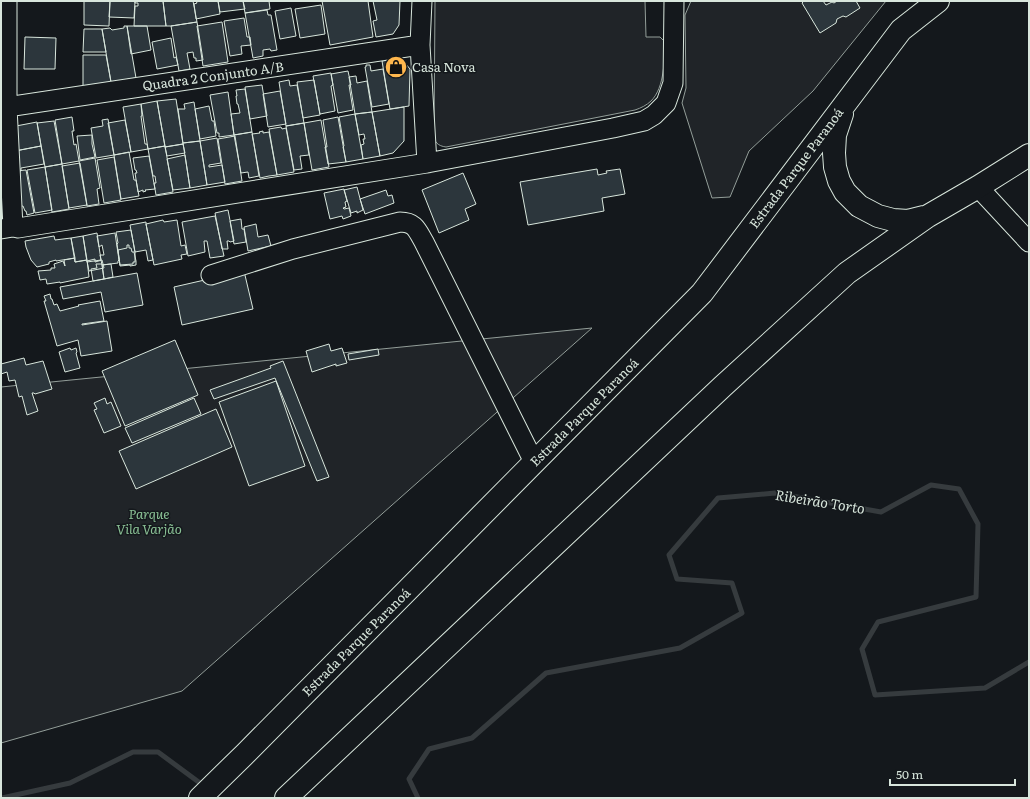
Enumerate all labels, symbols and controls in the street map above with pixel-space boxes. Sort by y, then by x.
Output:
shop icon: Casa Nova [383,54,409,80]
street label: Quadra 2 Conjunto A/B [141,56,285,95]
place label: Casa Nova [412,57,475,76]
street label: Estrada Parque Paranoá [744,103,847,232]
street label: Estrada Parque Paranoá [525,353,642,470]
water label: Ribeirão Torto [774,484,866,518]
park label: Parque Vila Varjão [116,504,182,538]
street label: Estrada Parque Paranoá [297,583,414,700]
scale bar [890,761,1015,787]
text: 50 m [896,765,923,783]

